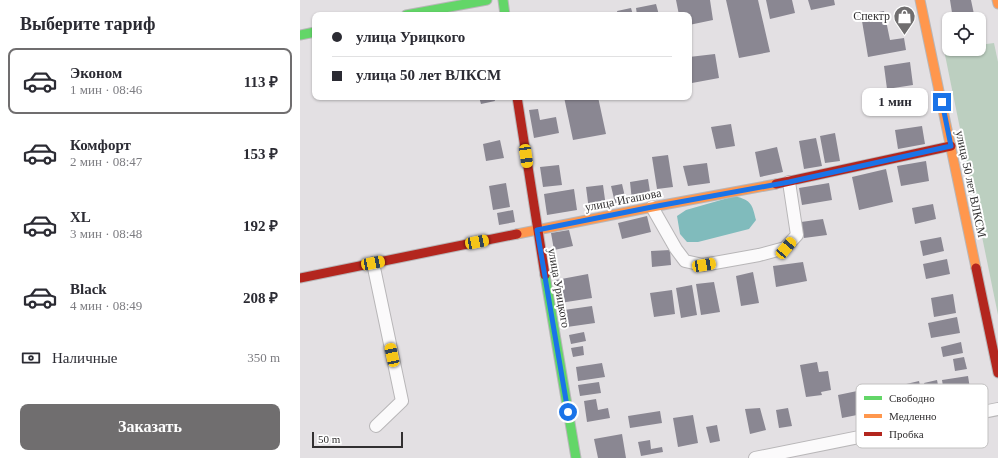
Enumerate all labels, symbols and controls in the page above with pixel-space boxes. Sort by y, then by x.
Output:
shop icon: Спектр [892,3,918,36]
place label: Спектр [853,9,890,23]
map controls [942,12,986,56]
button: locate [942,12,986,56]
text: Выберите тариф [20,14,155,34]
text: улица Урицкого [356,29,465,45]
icon: car [22,63,58,99]
text: Эконом [70,65,122,81]
text: улица 50 лет ВЛКСМ [356,67,501,83]
text: 113 ₽ [244,74,278,90]
text: 1 мин · 08:46 [70,82,142,97]
callout: 1 мин [862,88,928,116]
route end [933,93,951,111]
text: 1 мин [878,94,912,109]
street label: улица 50 лет ВЛКСМ [953,129,989,239]
icon: car [22,135,58,171]
text: Комфорт [70,137,131,153]
car [518,143,534,169]
text: 153 ₽ [243,146,278,162]
text: 2 мин · 08:47 [70,154,142,169]
street label: улица Игашова [584,186,663,214]
icon: car [22,207,58,243]
text: XL [70,209,91,225]
text: 192 ₽ [243,218,278,234]
text: 3 мин · 08:48 [70,226,142,241]
car [464,234,490,250]
car [774,235,798,261]
street label: улица Урицкого [545,247,573,329]
car [360,255,386,271]
car [691,257,717,273]
icon: car [22,279,58,315]
text: Black [70,281,107,297]
text: 208 ₽ [243,290,278,306]
text: 4 мин · 08:49 [70,298,142,313]
car [384,342,400,368]
icon: cash [20,347,42,369]
text: Наличные [52,350,117,366]
text: 350 m [247,350,280,365]
legend [856,384,988,448]
text: Свободно [889,392,935,404]
route start [559,403,577,421]
button: Заказать [20,404,280,450]
text: Медленно [889,410,937,422]
text: Пробка [889,428,924,440]
scale bar [312,430,403,449]
text: 50 m [318,433,340,445]

